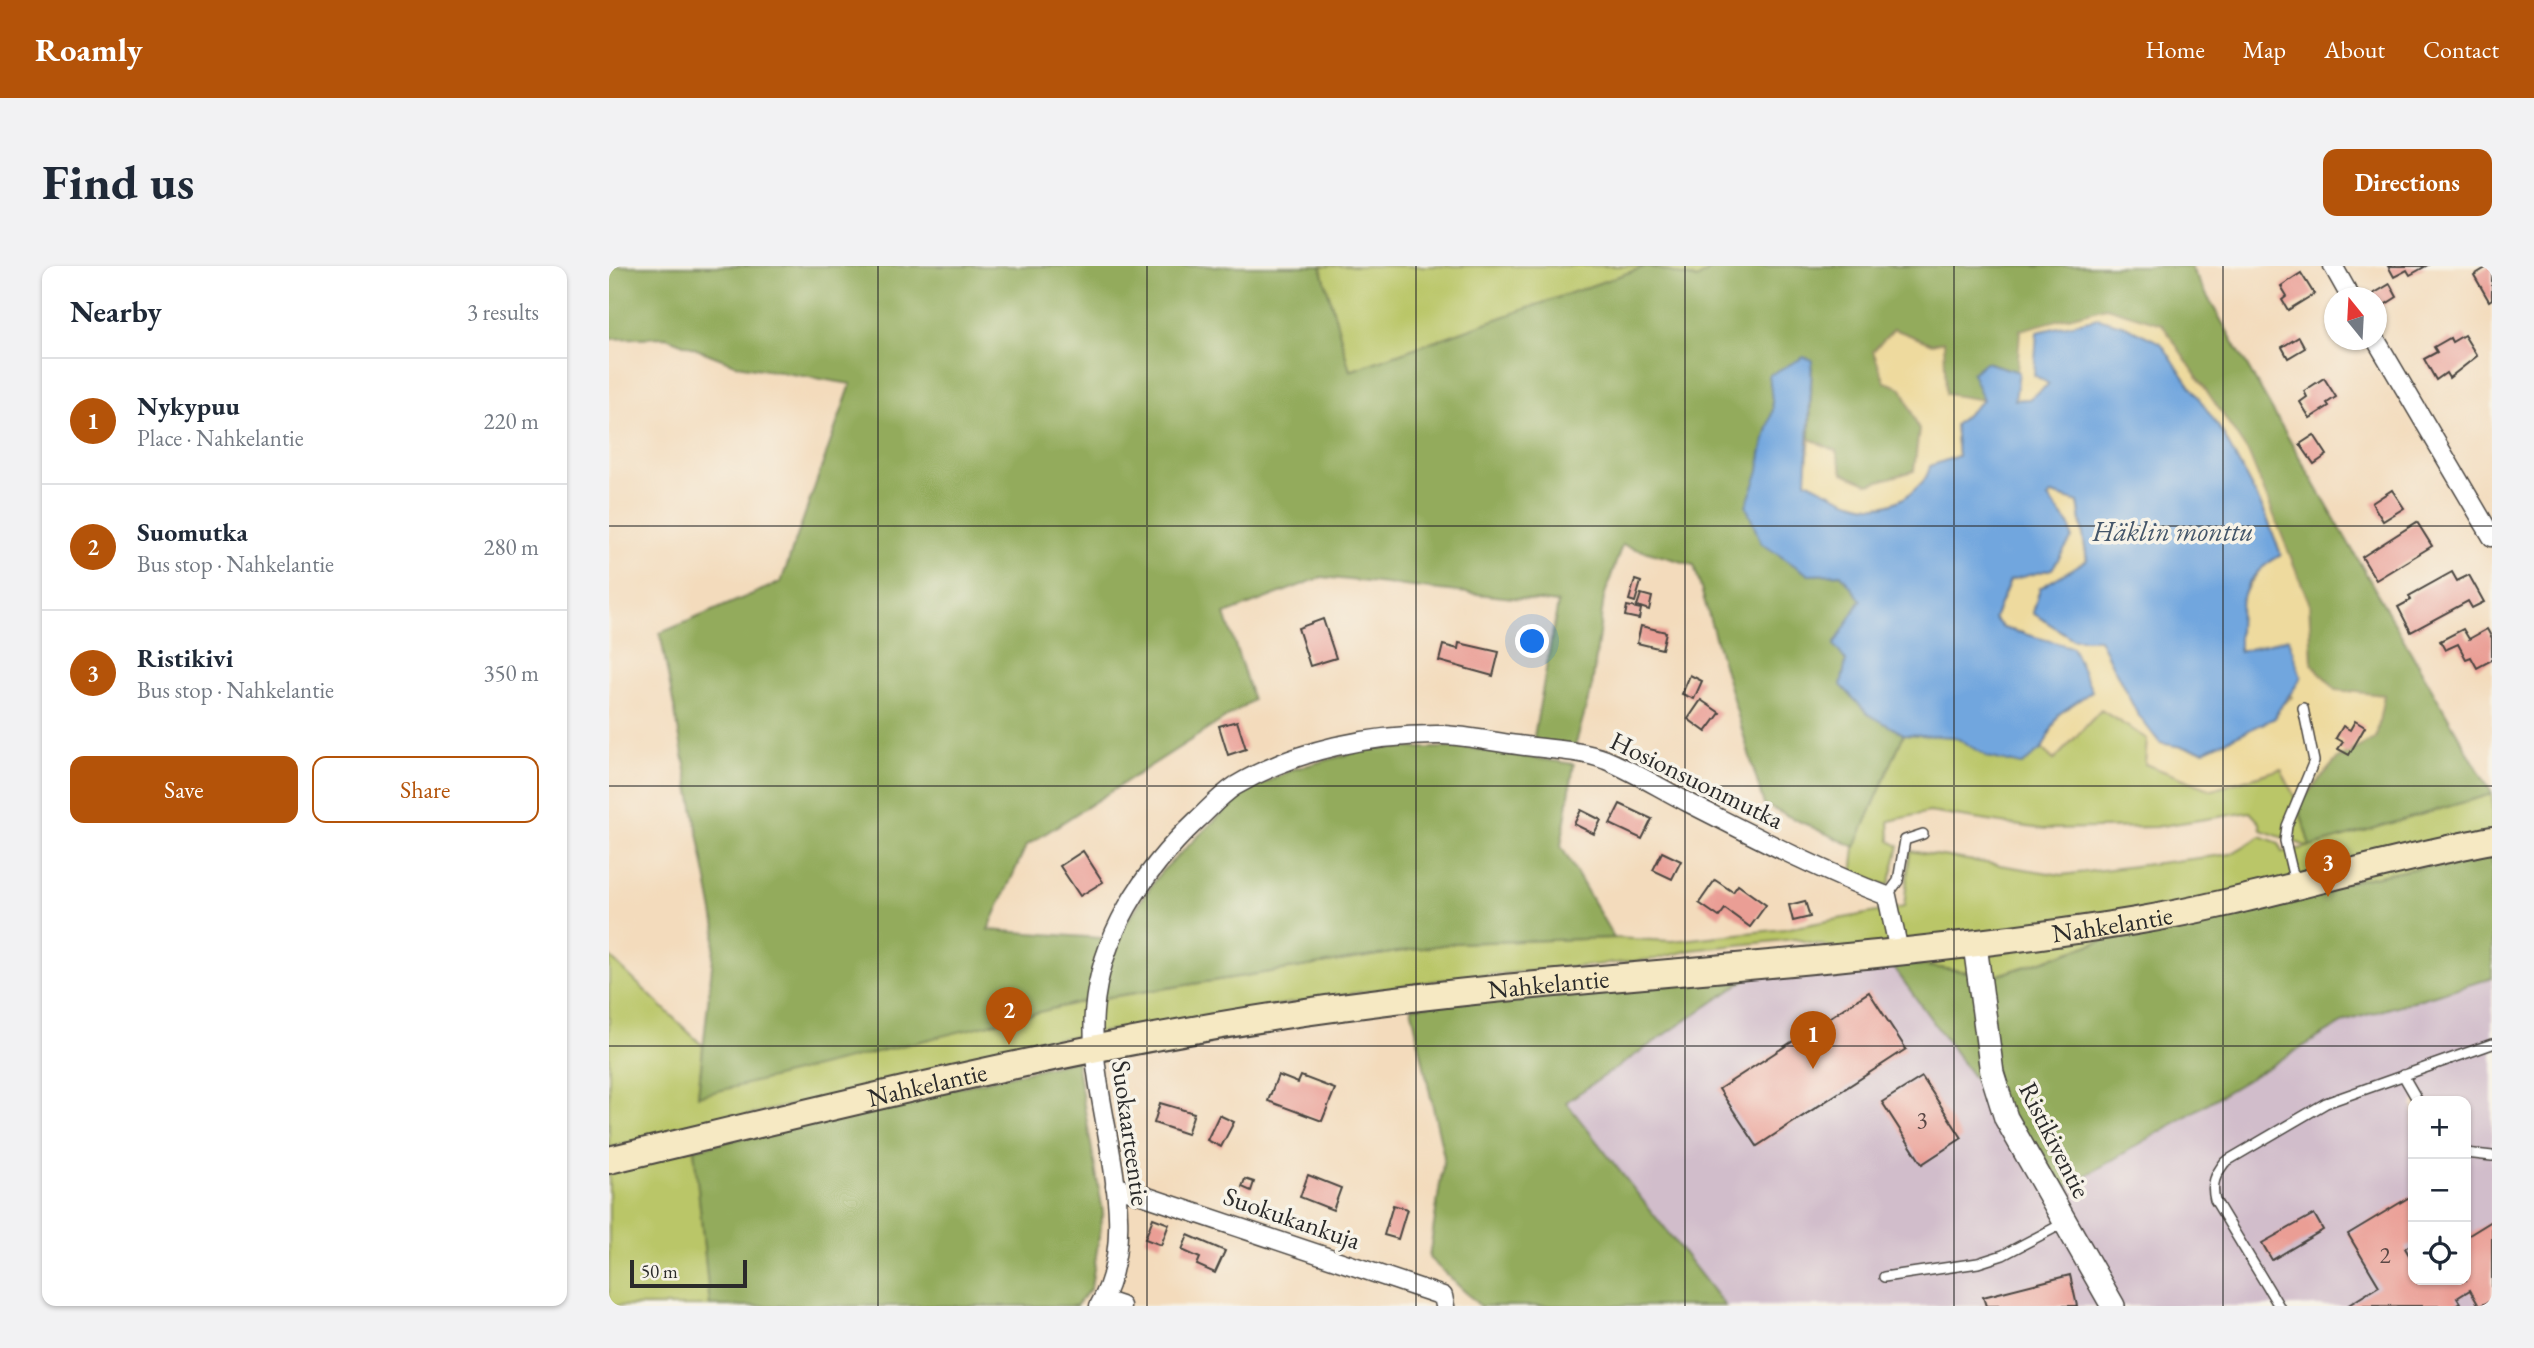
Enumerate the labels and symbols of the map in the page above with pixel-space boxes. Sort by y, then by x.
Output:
north arrow [2324,287,2387,350]
water label: Häklin monttu [2091,513,2254,549]
your location [1515,624,1549,658]
street label: Hosionsuonmutka [1605,723,1790,837]
pin: 3 [2305,839,2351,897]
street label: Nahkelantie [2050,898,2176,950]
street label: Nahkelantie [1486,961,1611,1007]
pin: 2 [986,987,1032,1045]
pin: 1 [1790,1011,1836,1069]
street label: Nahkelantie [864,1055,990,1115]
street label: Suokaarteentie [1104,1058,1158,1208]
street label: Ristikiventie [2011,1076,2099,1204]
house number: 3 [1916,1105,1928,1135]
street label: Suokukankuja [1219,1179,1366,1257]
house number: 2 [2379,1240,2391,1270]
scale bar [630,1257,747,1289]

